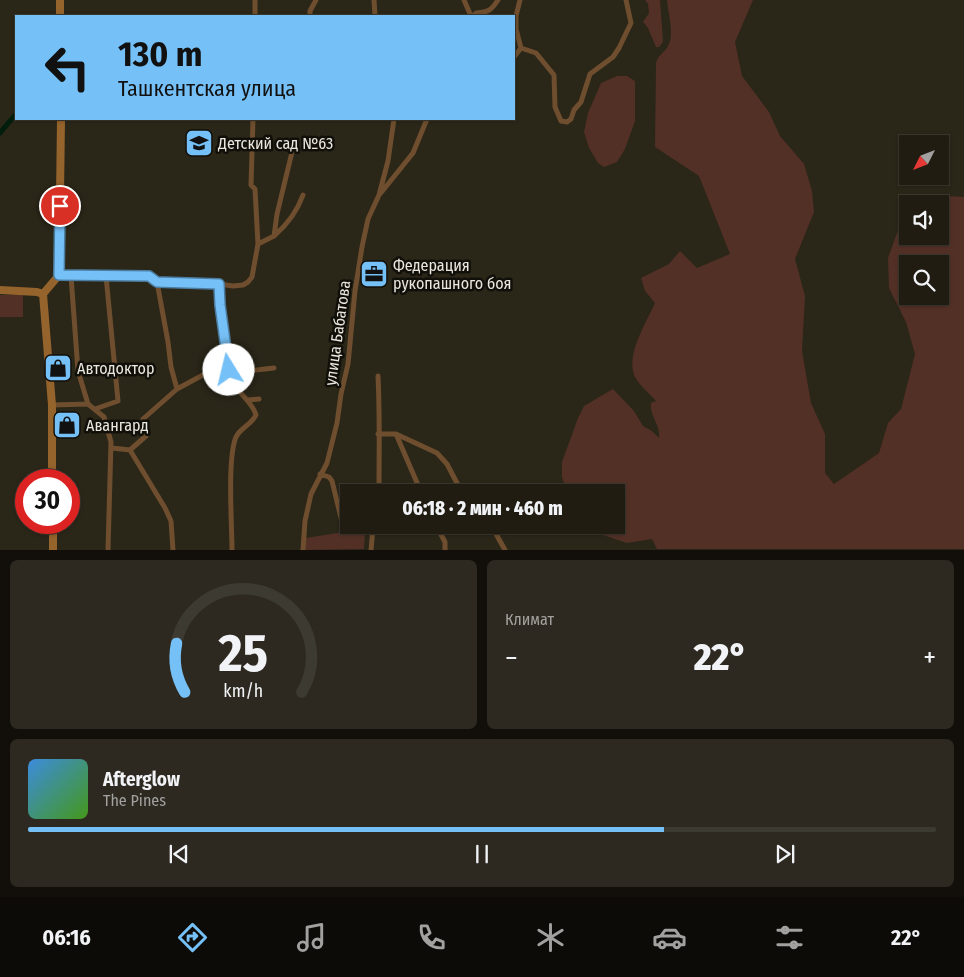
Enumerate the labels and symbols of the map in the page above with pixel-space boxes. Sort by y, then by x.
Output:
school or university icon: Детский сад №63 [184,128,214,158]
place label: Детский сад №63 [217,134,333,153]
north arrow [899,135,949,185]
pin [39,185,81,227]
place label: Федерация рукопашного боя [393,256,512,293]
office icon: Федерация рукопашного боя [359,259,389,289]
street label: улица Бабатова [321,279,354,387]
position arrow [202,343,254,395]
shop icon: Автодоктор [43,353,73,383]
place label: Автодоктор [77,359,154,378]
shop icon: Авангард [52,410,82,440]
place label: Авангард [86,416,149,435]
speed limit sign: 30 [15,469,80,534]

